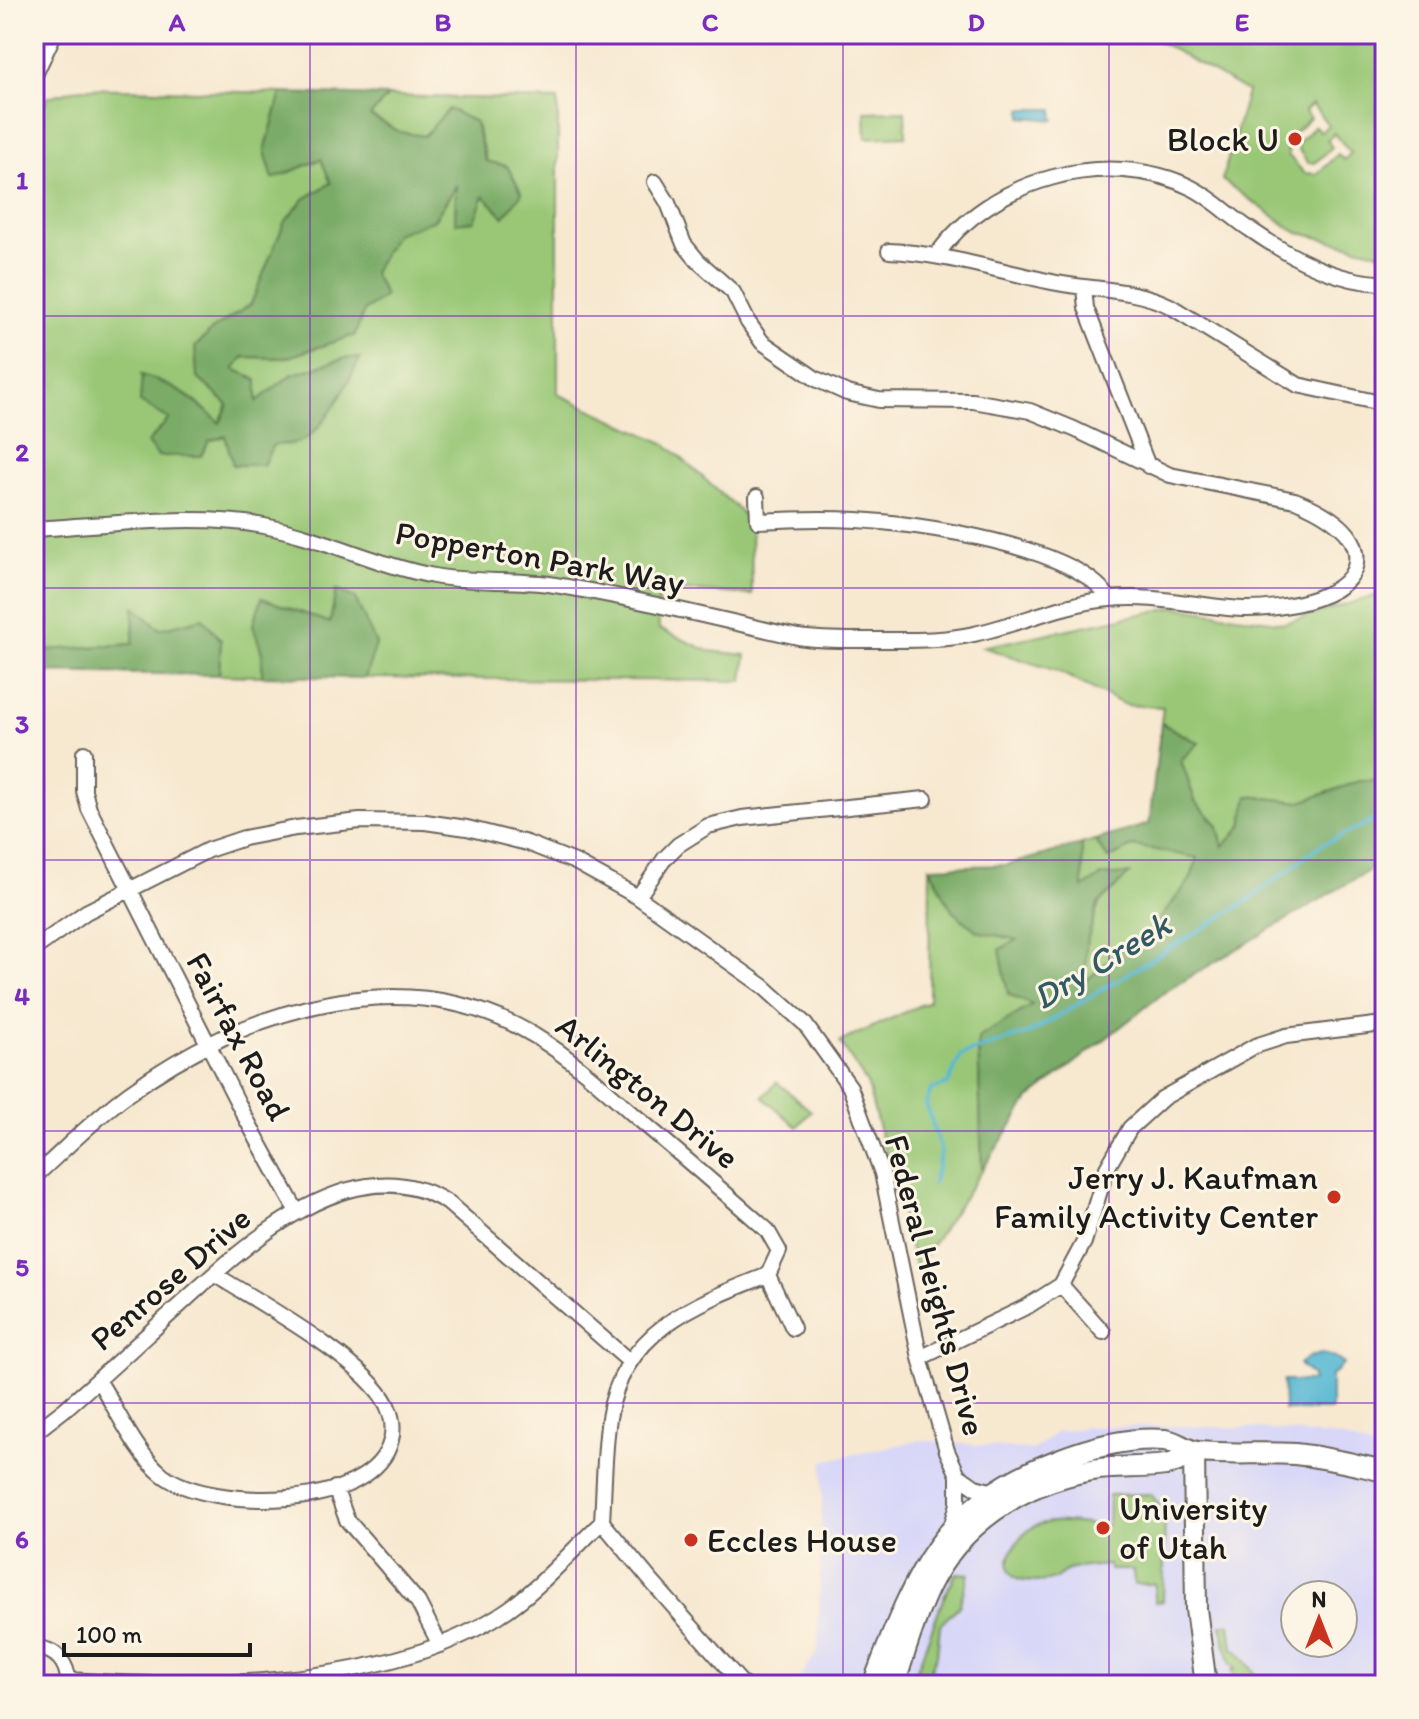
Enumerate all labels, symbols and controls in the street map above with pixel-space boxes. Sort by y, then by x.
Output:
text: A [168,6,186,38]
text: B [435,6,452,38]
text: C [702,6,719,38]
text: D [967,6,985,38]
text: E [1235,6,1249,38]
place label: Block U [1167,119,1279,160]
marker: Block U [1286,130,1304,148]
text: 1 [16,164,28,196]
text: 2 [15,436,29,468]
street label: Popperton Park Way [392,512,688,603]
text: 3 [15,708,29,740]
water label: Dry Creek [1024,901,1180,1018]
street label: Fairfax Road [177,945,300,1127]
text: 4 [14,980,30,1012]
street label: Arlington Drive [548,1005,748,1178]
street label: Federal Heights Drive [876,1130,995,1440]
place label: Jerry J. Kaufman Family Activity Center [994,1157,1318,1237]
marker: Jerry J. Kaufman Family Activity Center [1325,1188,1343,1206]
street label: Penrose Drive [81,1197,259,1359]
text: 5 [15,1251,29,1283]
place label: University of Utah [1119,1488,1267,1568]
marker: University of Utah [1094,1519,1112,1537]
place label: Eccles House [707,1520,897,1561]
text: 6 [15,1523,29,1555]
marker: Eccles House [682,1531,700,1549]
north arrow [1279,1579,1359,1659]
text: N [1312,1586,1326,1613]
scale bar [64,1607,250,1657]
text: 100 m [76,1620,142,1649]

